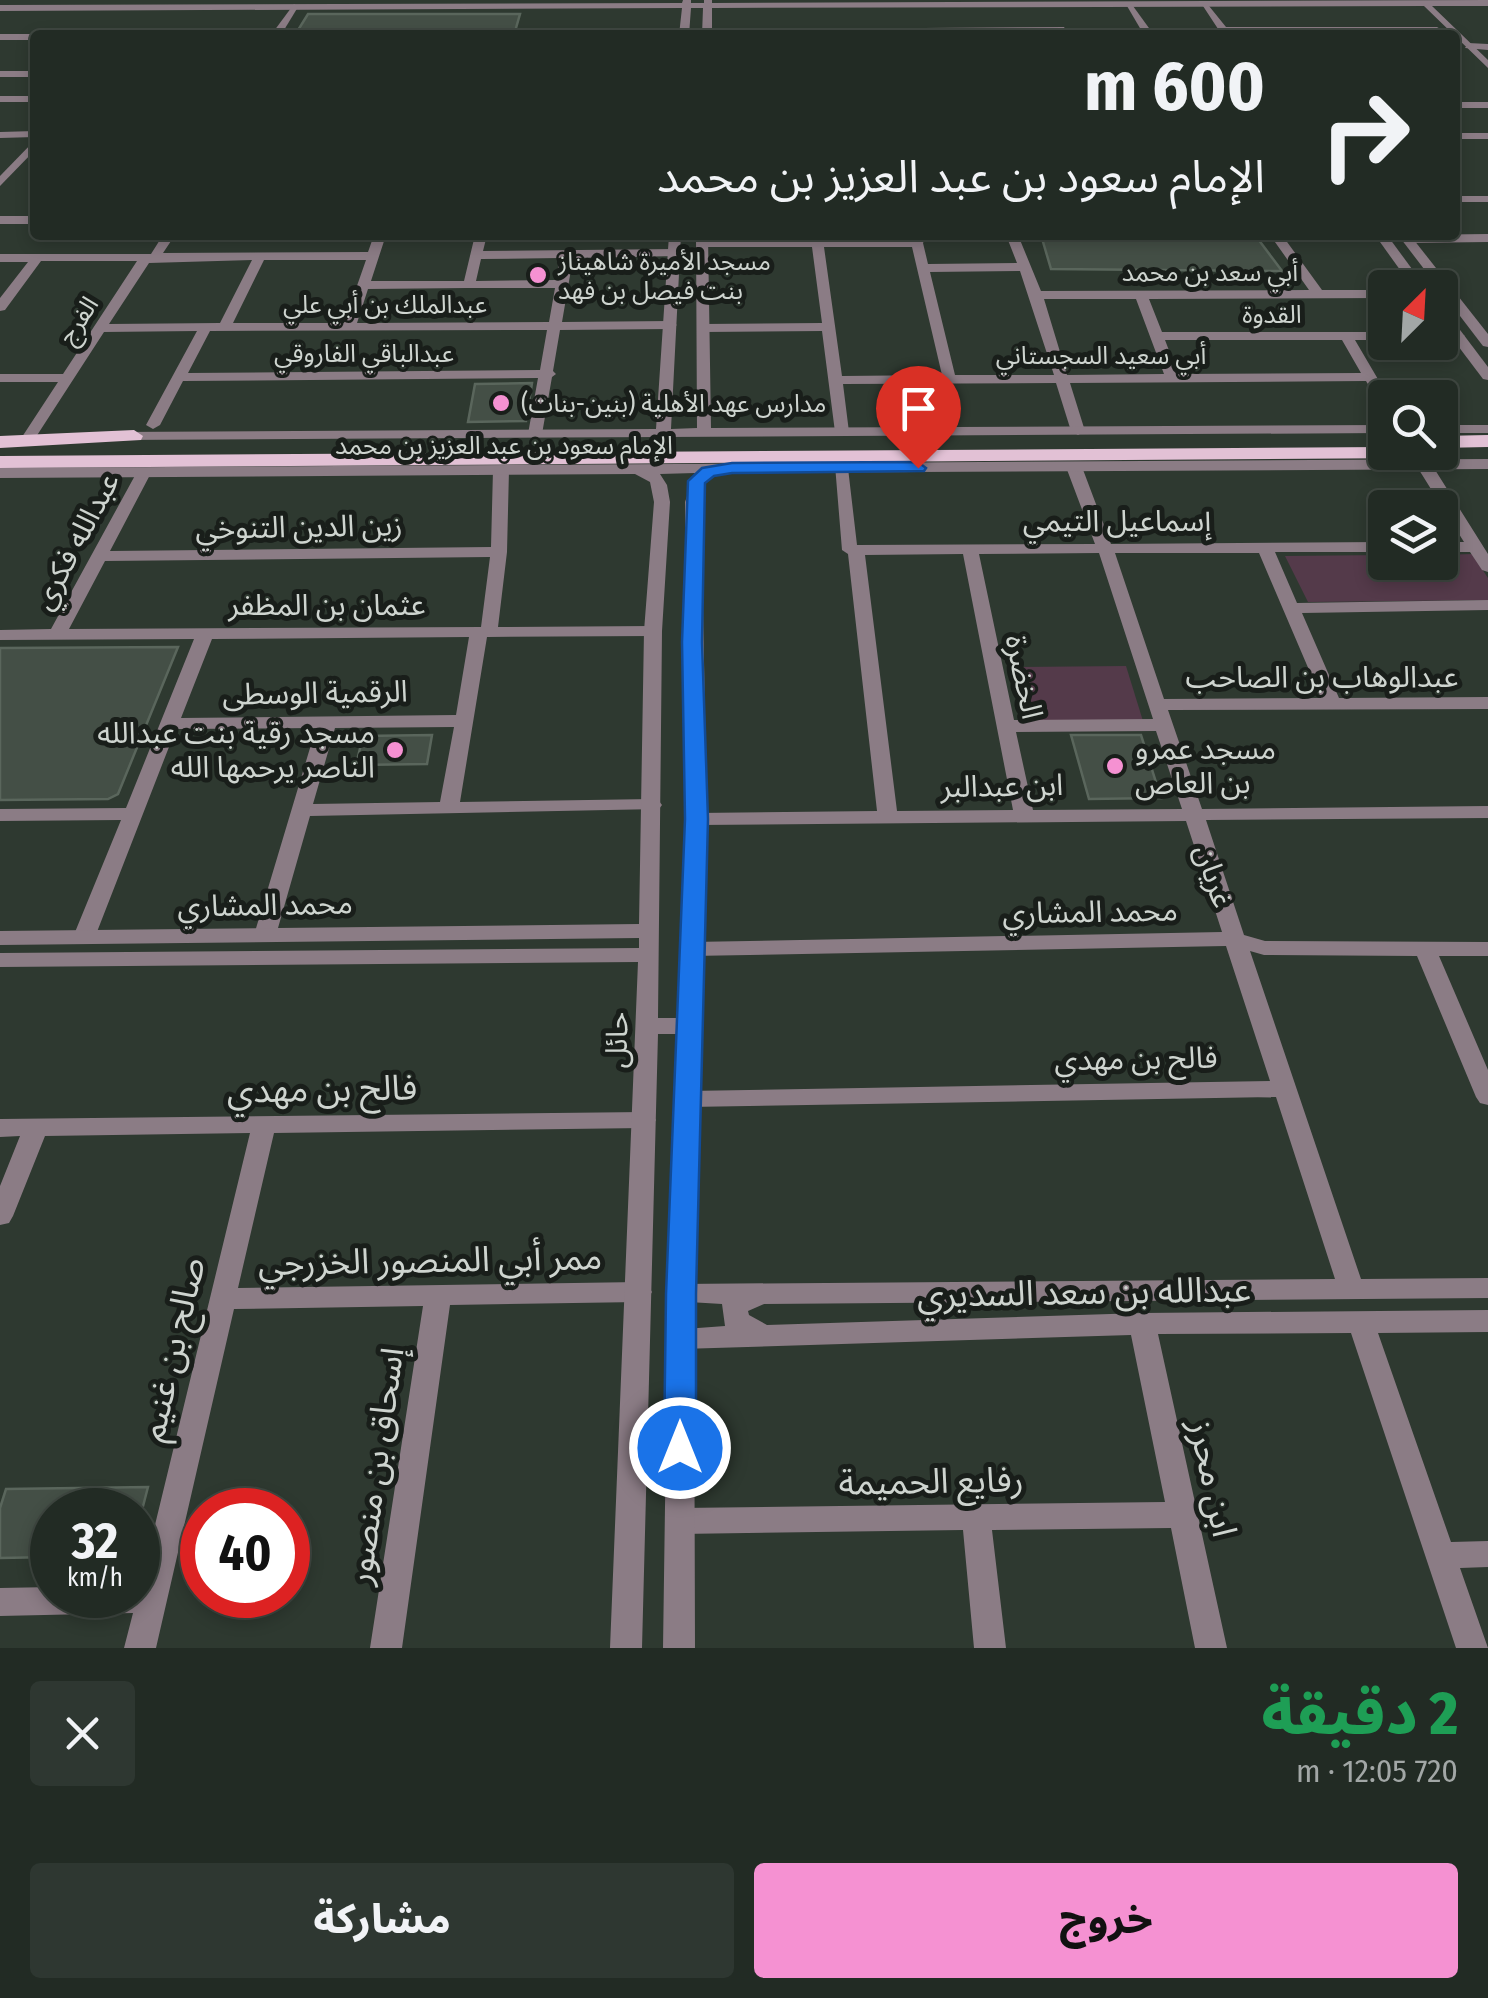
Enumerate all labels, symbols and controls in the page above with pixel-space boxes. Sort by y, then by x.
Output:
text: 600 m [1084,45,1265,129]
icon: right [1300,70,1430,200]
text: الإمام سعود بن عبد العزيز بن محمد [657,150,1265,204]
place label: مسجد الأميرة شاهيناز بنت فيصل بن فهد [557,247,771,306]
street label: أبي سعد بن محمد [1122,257,1298,292]
marker: مسجد الأميرة شاهيناز بنت فيصل بن فهد [527,264,549,286]
north arrow [1368,270,1458,360]
map controls [1368,270,1458,580]
street label: عبدالملك بن أبي علي [283,289,487,324]
street label: الفرج [52,291,108,352]
street label: القدوة [1242,300,1302,330]
street label: عبدالباقي الفاروقي [274,339,454,373]
street label: أبي سعيد السجستاني [996,340,1206,375]
pin [876,366,961,469]
button: search [1368,380,1458,470]
icon: arrive [891,381,946,436]
place label: مدارس عهد الأهلية (بنين-بنات) [521,389,826,419]
marker: مدارس عهد الأهلية (بنين-بنات) [490,392,512,414]
street label: الإمام سعود بن عبد العزيز بن محمد [335,431,673,465]
street label: عبدالله فكري [25,466,132,618]
button: layers [1368,490,1458,580]
street label: إسماعيل التيمي [1023,503,1212,544]
street label: زين الدين التنوخي [195,507,403,552]
street label: عثمان بن المظفر [227,587,426,623]
street label: الخضرة [998,632,1050,722]
street label: عبدالوهاب بن الصاحب [1186,659,1458,695]
street label: الرقمية الوسطى [222,673,408,713]
place label: مسجد رقية بنت عبدالله الناصر يرحمها الله [97,715,375,785]
place label: مسجد عمرو بن العاص [1135,731,1276,801]
marker: مسجد رقية بنت عبدالله الناصر يرحمها الله [384,739,406,761]
marker: مسجد عمرو بن العاص [1104,755,1126,777]
street label: ابن عبدالبر [939,767,1064,805]
street label: غريان [1187,840,1241,912]
street label: محمد المشاري [177,885,353,929]
street label: محمد المشاري [1002,892,1178,936]
street label: حائل [598,1011,636,1069]
street label: فالح بن مهدي [1054,1040,1218,1083]
street label: فالح بن مهدي [226,1066,418,1118]
street label: ممر أبي المنصور الخزرجي [258,1236,603,1290]
street label: صالح بن غنيم [130,1253,219,1446]
street label: عبدالله بن سعد السديري [917,1268,1251,1322]
street label: إسحاق بن منصور [337,1344,415,1589]
position arrow [628,1396,732,1500]
street label: ابن محرز [1180,1415,1246,1541]
street label: رفايع الحميمة [838,1458,1024,1509]
speed limit sign: 40 [180,1488,310,1618]
text: 32 [72,1511,118,1571]
text: km/h [67,1563,123,1593]
text: 2 دقيقة [1261,1678,1458,1750]
button: close [30,1681,135,1786]
text: 720 m · 12:05 [1296,1752,1458,1790]
button: مشاركة [30,1863,734,1978]
button: خروج [754,1863,1458,1978]

